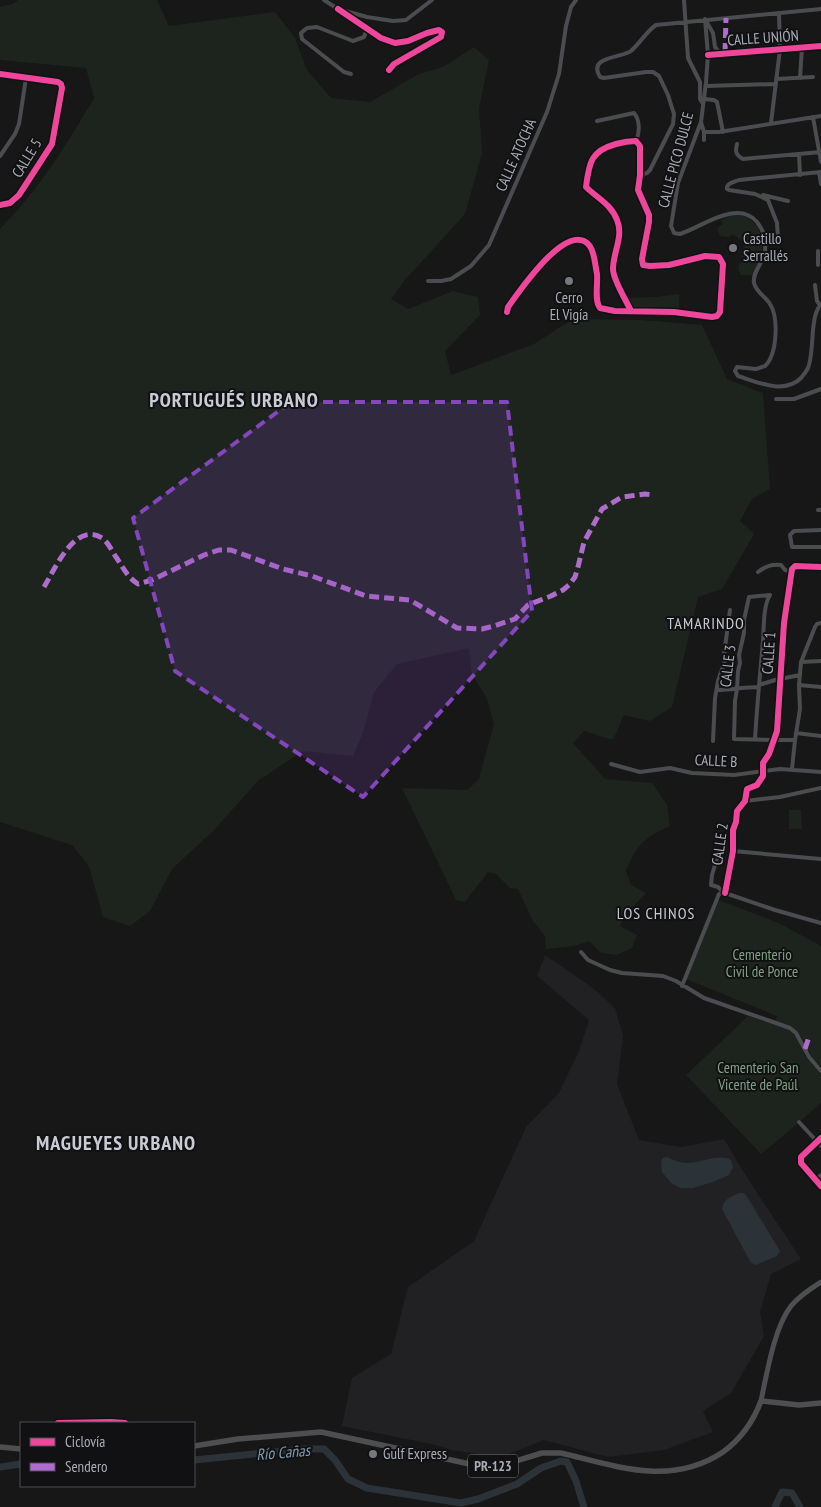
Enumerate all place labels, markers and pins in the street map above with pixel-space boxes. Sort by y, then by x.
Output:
place label: Castillo Serrallés [743,229,788,265]
marker: Castillo Serrallés [727,242,739,254]
marker: Cerro El Vigía [563,275,575,287]
place label: Cerro El Vigía [550,288,588,324]
place label: Gulf Express [383,1444,447,1463]
marker: Gulf Express [367,1448,379,1460]

